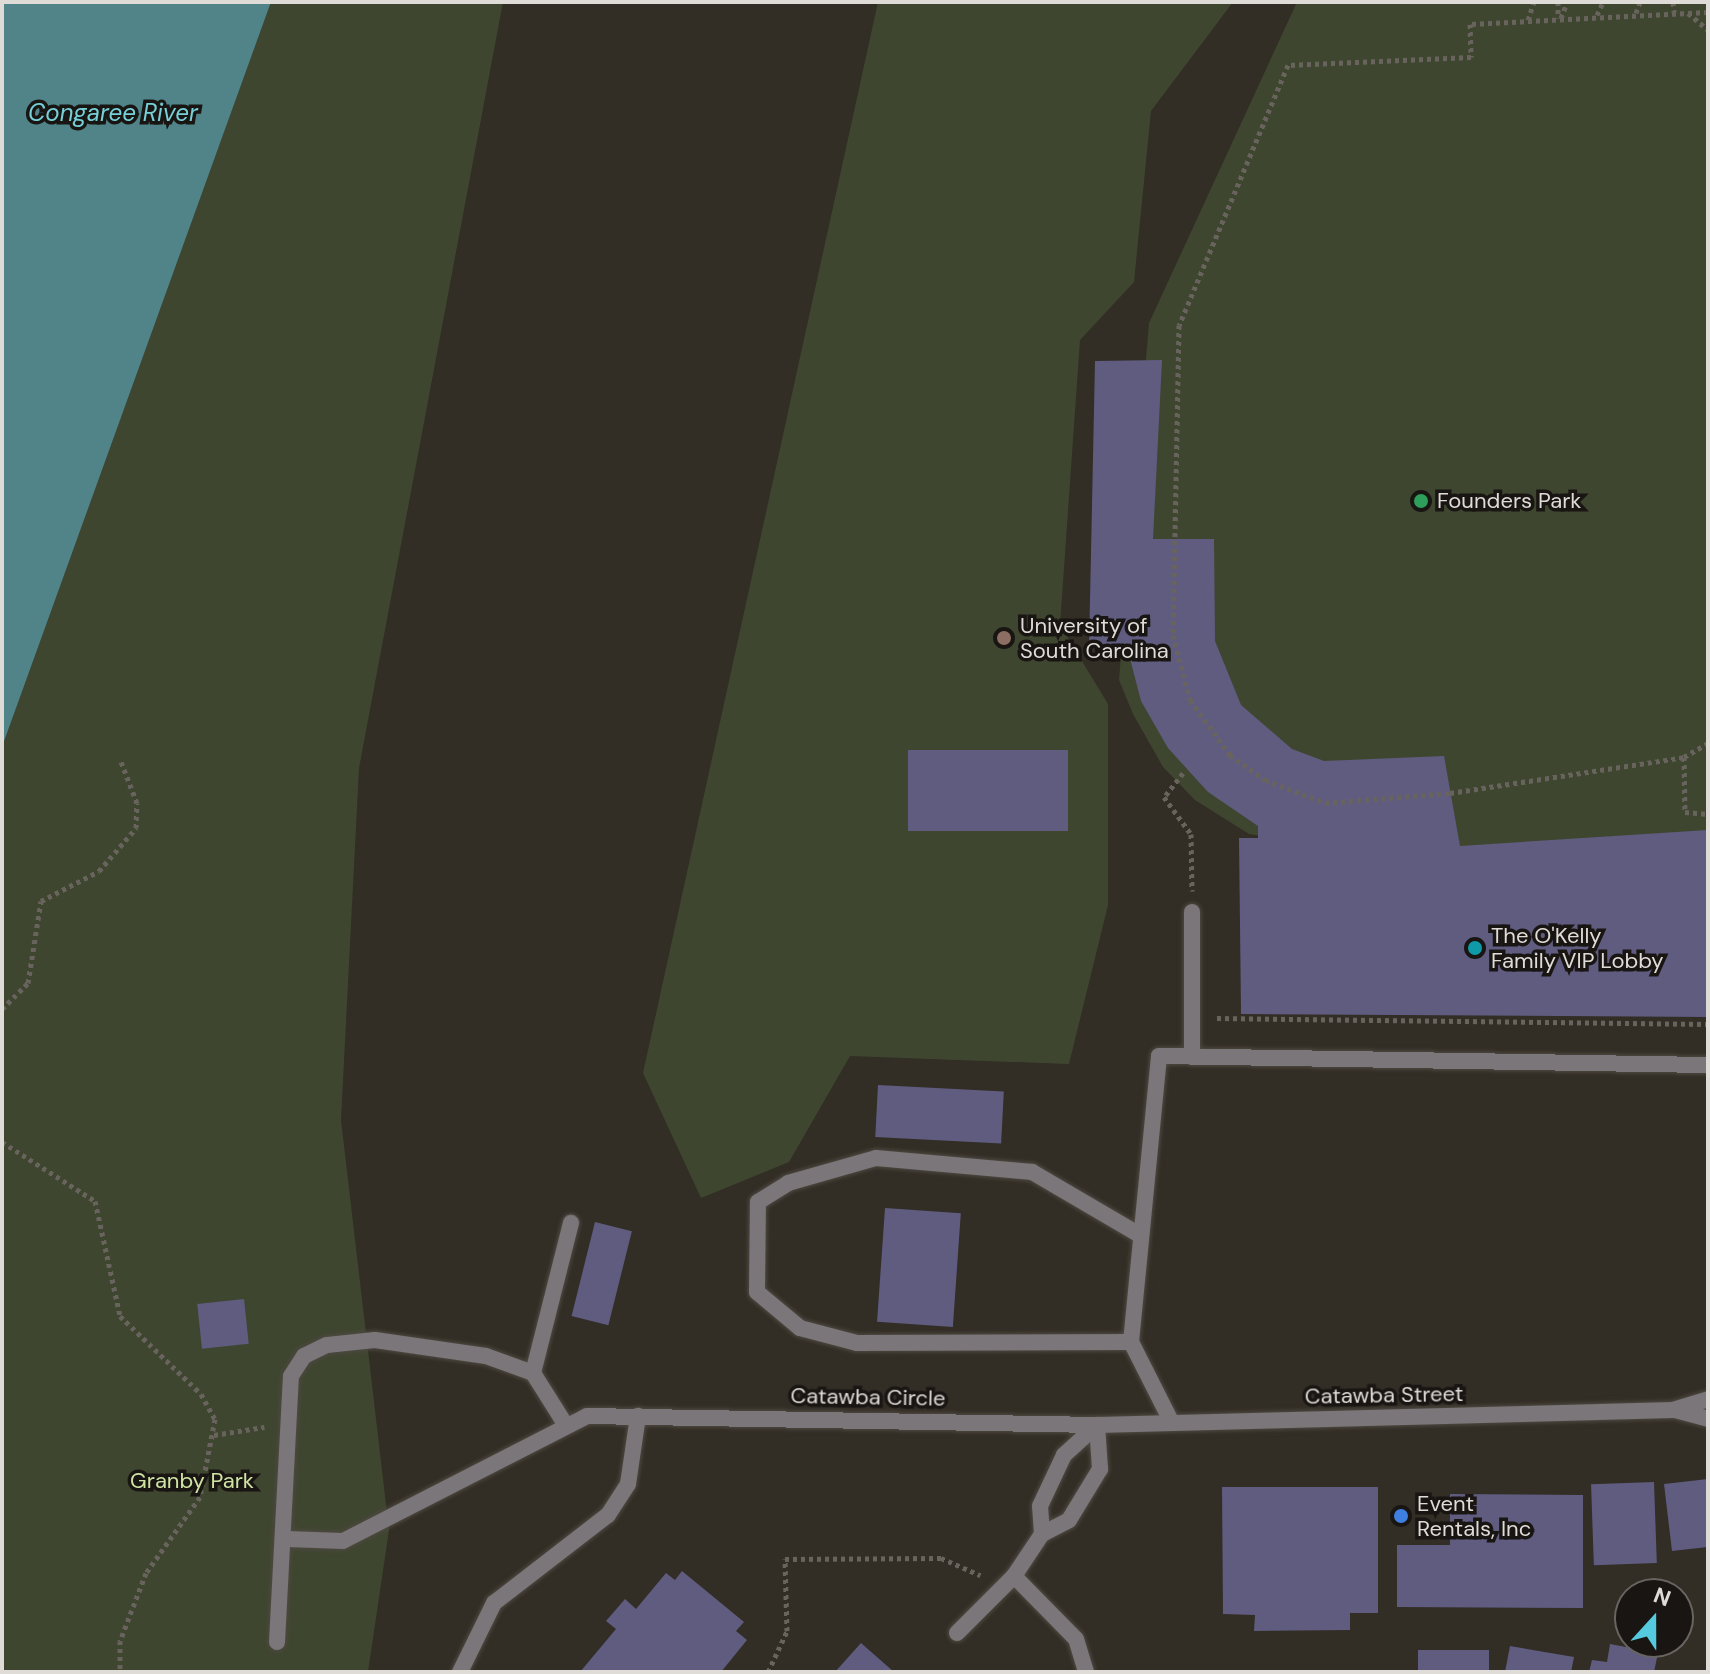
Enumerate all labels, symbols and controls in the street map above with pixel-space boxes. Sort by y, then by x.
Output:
water label: Congaree River [28,99,198,127]
place label: Founders Park [1437,488,1581,514]
marker: Founders Park [1412,492,1430,510]
place label: University of South Carolina [1020,612,1169,664]
marker: University of South Carolina [995,629,1013,647]
place label: The O'Kelly Family VIP Lobby [1491,922,1663,974]
marker: The O'Kelly Family VIP Lobby [1466,939,1484,957]
street label: Catawba Street [1305,1380,1463,1410]
street label: Catawba Circle [790,1382,946,1412]
park label: Granby Park [130,1468,254,1494]
place label: Event Rentals, Inc [1417,1490,1531,1542]
marker: Event Rentals, Inc [1392,1507,1410,1525]
north arrow [1614,1578,1694,1658]
text: N [1649,1581,1675,1613]

